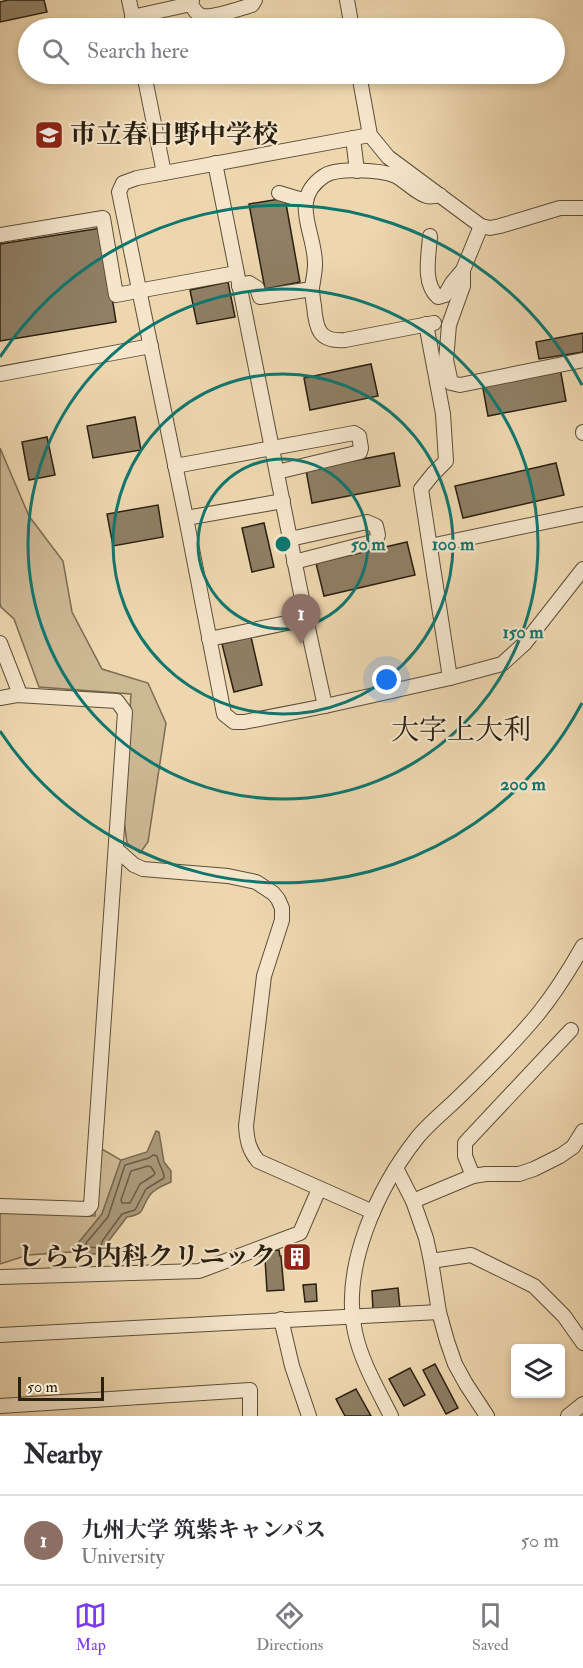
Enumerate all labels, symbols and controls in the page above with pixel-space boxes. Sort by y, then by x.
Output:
search box [18,18,565,84]
icon: search [39,35,72,68]
text: Search here [87,37,189,65]
school or university icon: 市立春日野中学校 [33,119,65,151]
place label: 市立春日野中学校 [70,119,278,151]
text: 50 m [351,533,386,556]
text: 100 m [432,533,475,556]
centre of rings [273,534,293,554]
pin: 1 [282,594,320,644]
text: 150 m [502,621,545,644]
your location [372,665,401,694]
district label: 大字上大利 [391,713,531,748]
text: 200 m [500,773,547,796]
place label: しらち内科クリニック [18,1241,276,1273]
building icon: しらち内科クリニック [281,1241,313,1273]
map controls [511,1344,565,1398]
button: layers [511,1344,565,1398]
scale bar [18,1374,104,1402]
text: 50 m [27,1377,58,1397]
text: Nearby [24,1439,102,1471]
text: 九州大学 筑紫キャンパス [81,1516,326,1544]
text: 1 [40,1528,47,1553]
text: 50 m [520,1528,559,1553]
text: University [81,1544,164,1569]
tab: Map [74,1599,107,1655]
tab: Directions [256,1599,323,1655]
tab: Saved [472,1599,509,1655]

